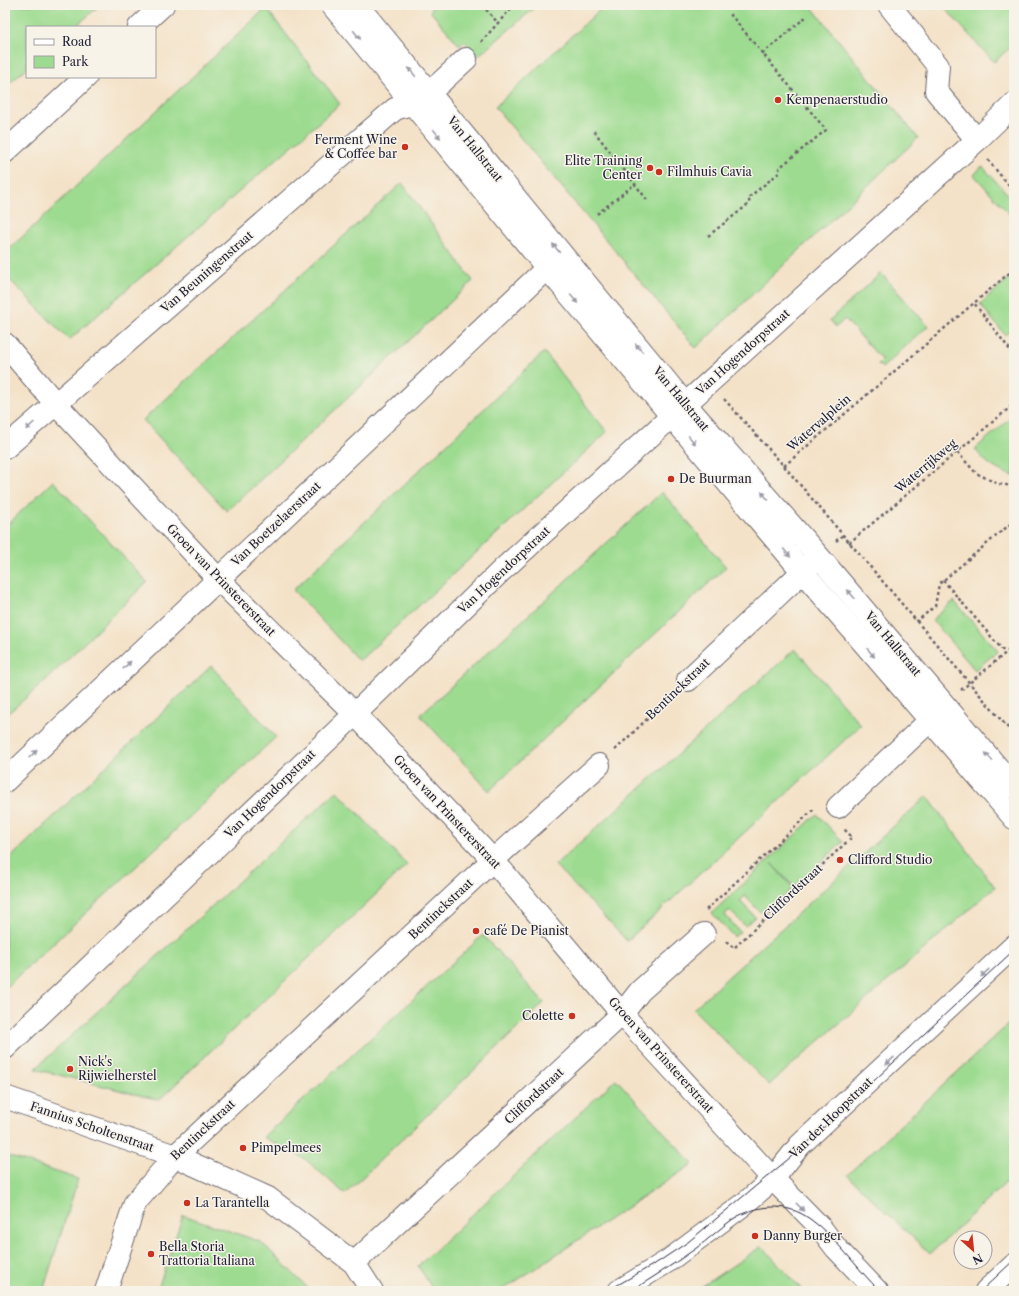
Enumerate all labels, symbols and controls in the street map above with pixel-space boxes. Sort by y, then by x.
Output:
legend [26,26,156,78]
one-way arrow [352,30,361,41]
text: Road [62,34,92,49]
text: Park [62,54,89,69]
one-way arrow [407,66,416,77]
place label: Kempenaerstudio [786,92,888,107]
marker: Kempenaerstudio [773,95,783,105]
street label: Van Hallstraat [444,112,507,185]
one-way arrow [433,129,442,140]
place label: Ferment Wine & Coffee bar [315,132,397,161]
marker: Ferment Wine & Coffee bar [400,142,410,152]
place label: Elite Training Center [564,153,643,182]
marker: Elite Training Center [645,163,655,173]
place label: Filmhuis Cavia [667,164,753,179]
marker: Filmhuis Cavia [654,167,664,177]
street label: Van Beuningenstraat [157,227,257,317]
one-way arrow [552,243,560,254]
one-way arrow [569,294,578,305]
street label: Van Hogendorpstraat [692,305,793,398]
one-way arrow [634,343,643,354]
street label: Van Hallstraat [649,363,713,435]
street label: Watervalplein [783,391,854,455]
one-way arrow [25,421,35,430]
one-way arrow [687,434,696,445]
street label: Waterrijkweg [891,435,960,496]
place label: De Buurman [679,471,752,486]
marker: De Buurman [666,474,676,484]
street label: Van Boetzelaerstraat [227,478,324,570]
one-way arrow [761,490,770,501]
street label: Groen van Prinstererstraat [164,520,280,639]
street label: Van Hogendorpstraat [454,522,554,617]
one-way arrow [782,548,791,559]
one-way arrow [846,588,855,599]
street label: Van Hallstraat [861,608,925,680]
one-way arrow [866,648,875,657]
street label: Bentinckstraat [643,654,713,723]
one-way arrow [122,660,133,669]
street label: Van Hogendorpstraat [220,746,319,842]
one-way arrow [28,749,38,759]
street label: Groen van Prinstererstraat [391,752,505,872]
one-way arrow [984,752,993,762]
place label: Clifford Studio [848,852,932,867]
marker: Clifford Studio [835,855,845,865]
street label: Cliffordstraat [760,860,826,923]
street label: Bentinckstraat [405,874,477,942]
place label: café De Pianist [484,923,570,938]
marker: café De Pianist [471,926,481,936]
one-way arrow [980,968,991,977]
street label: Groen van Prinstererstraat [605,994,718,1116]
place label: Colette [522,1008,564,1023]
marker: Colette [567,1011,577,1021]
place label: Nick's Rijwielherstel [78,1054,157,1083]
one-way arrow [885,1056,895,1066]
marker: Nick's Rijwielherstel [65,1064,75,1074]
street label: Cliffordstraat [501,1064,567,1127]
street label: Van der Hoopstraat [785,1073,876,1162]
street label: Bentinckstraat [167,1095,239,1163]
street label: Fannius Scholtenstraat [28,1098,157,1155]
place label: Pimpelmees [251,1140,321,1155]
marker: Pimpelmees [238,1143,248,1153]
place label: La Tarantella [195,1195,270,1210]
marker: La Tarantella [182,1198,192,1208]
one-way arrow [795,1202,805,1212]
place label: Danny Burger [763,1228,842,1243]
north arrow [953,1230,993,1270]
marker: Danny Burger [750,1231,760,1241]
place label: Bella Storia Trattoria Italiana [159,1239,255,1268]
marker: Bella Storia Trattoria Italiana [146,1249,156,1259]
text: N [970,1251,985,1268]

